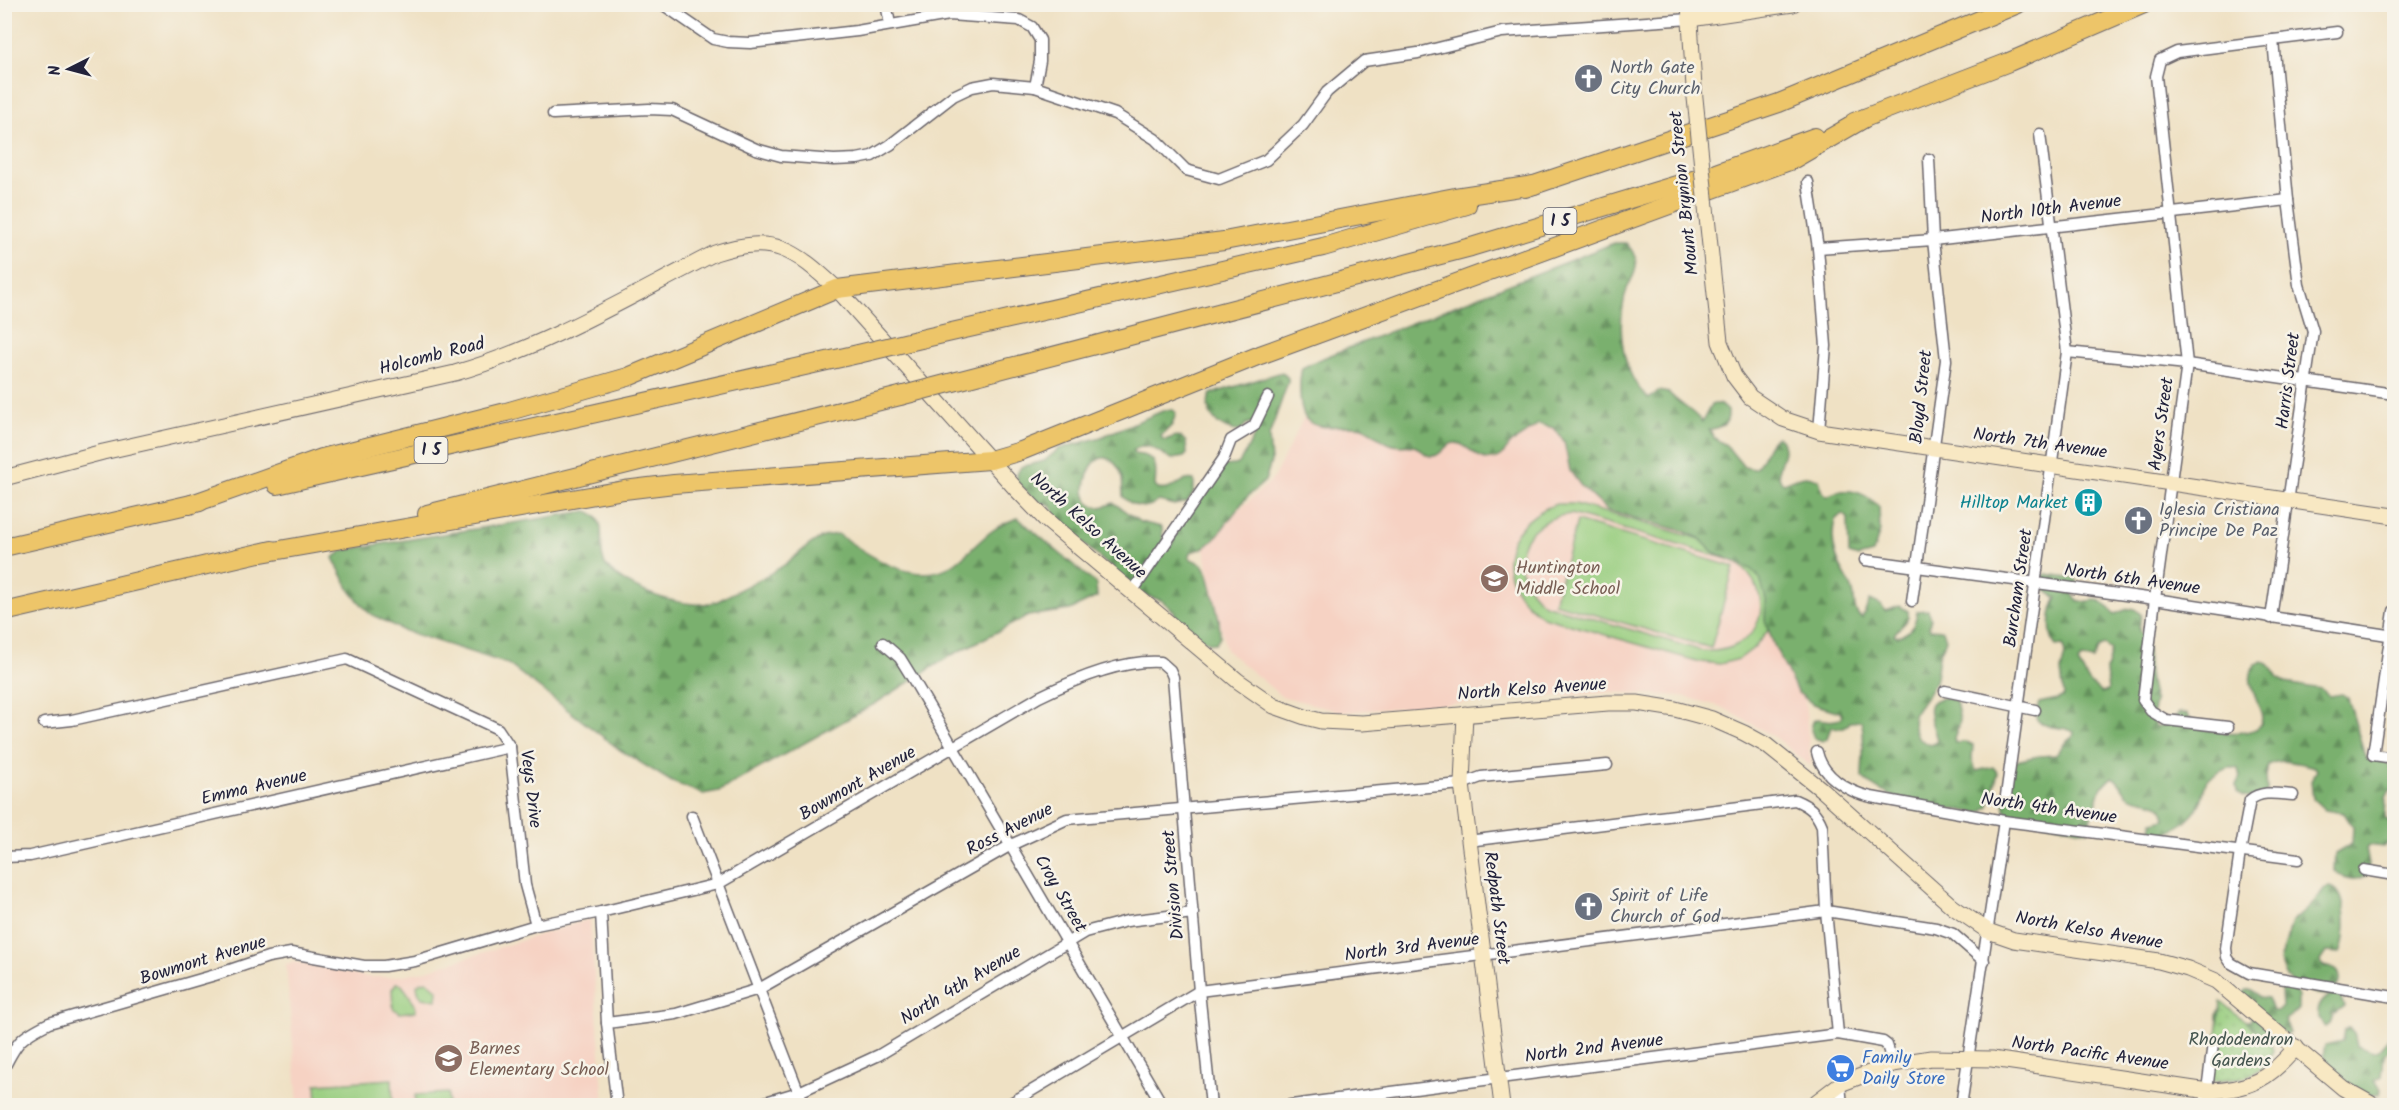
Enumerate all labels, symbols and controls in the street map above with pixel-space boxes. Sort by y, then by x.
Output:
north arrow [39,39,99,99]
place label: North Gate City Church [1610,54,1700,104]
church icon: North Gate City Church [1573,62,1605,94]
text: N [43,64,69,77]
street label: Mount Brynion Street [1662,108,1708,277]
street label: North 10th Avenue [1979,187,2123,233]
road number: I 5 [1544,208,1576,234]
street label: Holcomb Road [376,330,489,384]
street label: Harris Street [2269,330,2309,431]
street label: Bloyd Street [1903,348,1941,445]
street label: Ayers Street [2141,374,2183,473]
street label: North 7th Avenue [1971,420,2109,468]
road number: I 5 [414,437,448,463]
street label: North Kelso Avenue [1023,465,1153,587]
building icon: Hilltop Market [2073,487,2105,519]
place label: Hilltop Market [1960,489,2069,518]
place label: Iglesia Cristiana Principe De Paz [2159,496,2280,546]
church icon: Iglesia Cristiana Principe De Paz [2122,504,2154,536]
street label: Burcham Street [1996,526,2042,649]
place label: Huntington Middle School [1516,554,1621,604]
street label: North 6th Avenue [2062,556,2202,604]
school or university icon: Huntington Middle School [1479,562,1511,594]
street label: North Kelso Avenue [1457,670,1607,710]
street label: Bowmont Avenue [794,739,922,829]
street label: Veys Drive [511,748,549,830]
street label: Emma Avenue [198,762,310,814]
street label: North 4th Avenue [1979,785,2119,833]
street label: Ross Avenue [961,796,1059,864]
street label: Division Street [1155,828,1193,941]
street label: Croy Street [1026,849,1095,939]
street label: Redpath Street [1475,850,1517,967]
place label: Spirit of Life Church of God [1610,882,1721,932]
church icon: Spirit of Life Church of God [1573,890,1605,922]
street label: North Kelso Avenue [2013,904,2165,958]
street label: North 3rd Avenue [1343,925,1481,971]
street label: Bowmont Avenue [136,928,270,994]
street label: North 4th Avenue [895,938,1027,1034]
street label: North 2nd Avenue [1523,1026,1665,1072]
park label: Rhododendron Gardens [2189,1026,2293,1076]
street label: North Pacific Avenue [2010,1029,2170,1079]
place label: Barnes Elementary School [469,1035,610,1085]
school or university icon: Barnes Elementary School [432,1043,464,1075]
place label: Family Daily Store [1862,1044,1945,1094]
supermarket icon: Family Daily Store [1825,1052,1857,1084]

